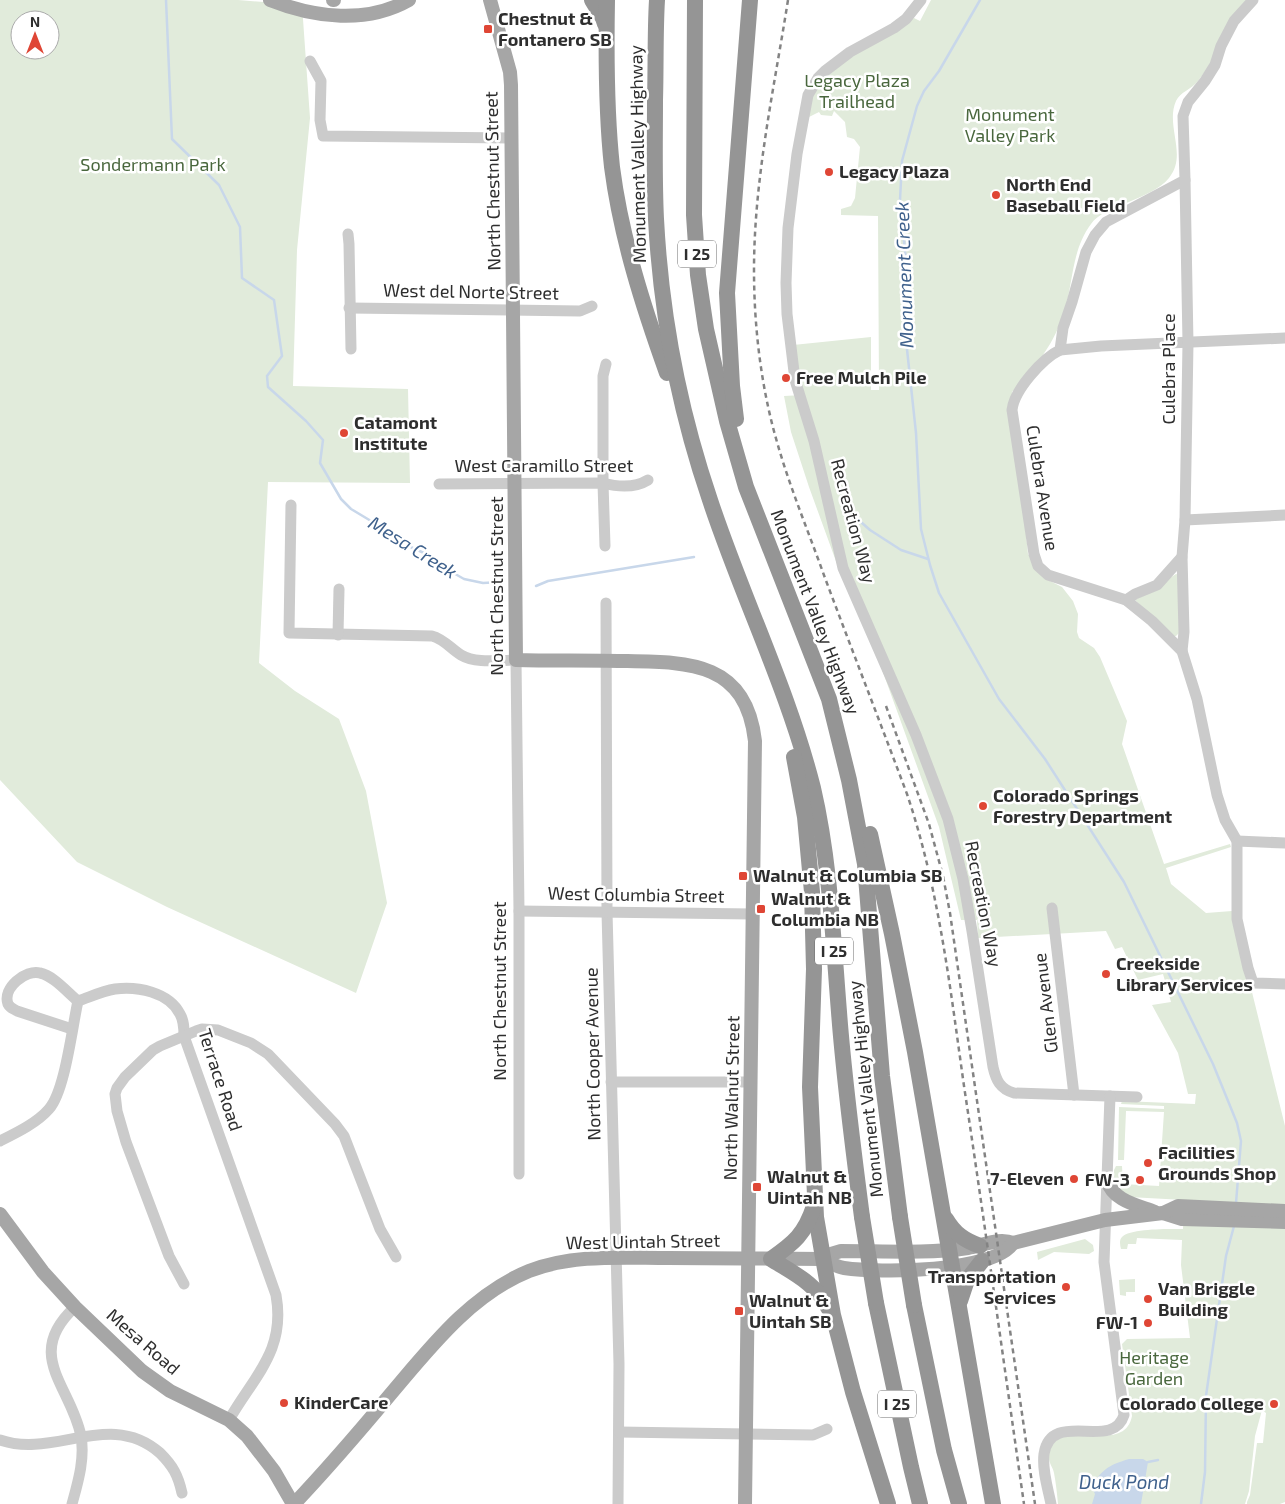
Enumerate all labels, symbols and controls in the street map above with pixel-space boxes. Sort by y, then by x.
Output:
place label: Chestnut & Fontanero SB [498,7,612,50]
north arrow [10,10,60,60]
text: N [30,13,40,30]
marker: Chestnut & Fontanero SB [482,23,494,35]
street label: Monument Valley Highway [624,44,650,263]
park label: Legacy Plaza Trailhead [804,69,910,112]
street label: North Chestnut Street [479,91,505,271]
park label: Monument Valley Park [965,103,1055,146]
park label: Sondermann Park [80,153,226,175]
place label: Legacy Plaza [839,160,949,182]
marker: Legacy Plaza [823,166,835,178]
place label: North End Baseball Field [1006,173,1126,216]
marker: North End Baseball Field [990,189,1002,201]
water label: Monument Creek [889,201,918,349]
road number: I 25 [678,240,716,268]
street label: West del Norte Street [383,278,559,304]
street label: Culebra Place [1157,313,1179,425]
place label: Free Mulch Pile [796,366,927,388]
marker: Free Mulch Pile [780,372,792,384]
place label: Catamont Institute [354,411,438,454]
street label: Culebra Avenue [1022,424,1064,552]
marker: Catamont Institute [338,427,350,439]
street label: West Caramillo Street [455,454,634,476]
street label: Recreation Way [827,456,881,586]
street label: North Chestnut Street [485,496,507,676]
street label: Monument Valley Highway [767,506,865,718]
water label: Mesa Creek [365,510,462,583]
place label: Colorado Springs Forestry Department [993,784,1173,827]
marker: Colorado Springs Forestry Department [977,800,989,812]
street label: Recreation Way [961,839,1007,969]
place label: Walnut & Columbia SB [753,864,942,886]
marker: Walnut & Columbia SB [737,870,749,882]
street label: West Columbia Street [547,881,725,907]
place label: Walnut & Columbia NB [771,887,879,930]
street label: North Chestnut Street [488,901,510,1081]
marker: Walnut & Columbia NB [755,903,767,915]
road number: I 25 [815,938,853,964]
street label: Glen Avenue [1028,952,1062,1054]
place label: Creekside Library Services [1116,952,1253,995]
street label: North Cooper Avenue [579,967,605,1141]
marker: Creekside Library Services [1100,968,1112,980]
street label: Monument Valley Highway [843,979,887,1199]
street label: North Walnut Street [719,1015,743,1181]
street label: Terrace Road [194,1026,248,1134]
place label: Facilities Grounds Shop [1158,1141,1276,1184]
marker: Facilities Grounds Shop [1142,1157,1154,1169]
place label: Walnut & Uintah NB [767,1165,852,1208]
place label: 7-Eleven [990,1167,1064,1189]
place label: FW-3 [1085,1168,1130,1190]
marker: 7-Eleven [1068,1173,1080,1185]
marker: FW-3 [1134,1174,1146,1186]
marker: Walnut & Uintah NB [751,1181,763,1193]
street label: West Uintah Street [566,1229,721,1253]
place label: Transportation Services [928,1265,1056,1308]
place label: Van Briggle Building [1158,1277,1255,1320]
marker: Transportation Services [1060,1281,1072,1293]
place label: Walnut & Uintah SB [749,1289,832,1332]
marker: Van Briggle Building [1142,1293,1154,1305]
street label: Mesa Road [102,1303,185,1379]
marker: Walnut & Uintah SB [733,1305,745,1317]
place label: FW-1 [1096,1311,1138,1333]
marker: FW-1 [1142,1317,1154,1329]
park label: Heritage Garden [1119,1346,1189,1389]
road number: I 25 [878,1390,916,1418]
place label: KinderCare [294,1391,388,1413]
place label: Colorado College [1119,1392,1264,1414]
marker: KinderCare [278,1397,290,1409]
marker: Colorado College [1268,1398,1280,1410]
water label: Duck Pond [1079,1470,1169,1493]

